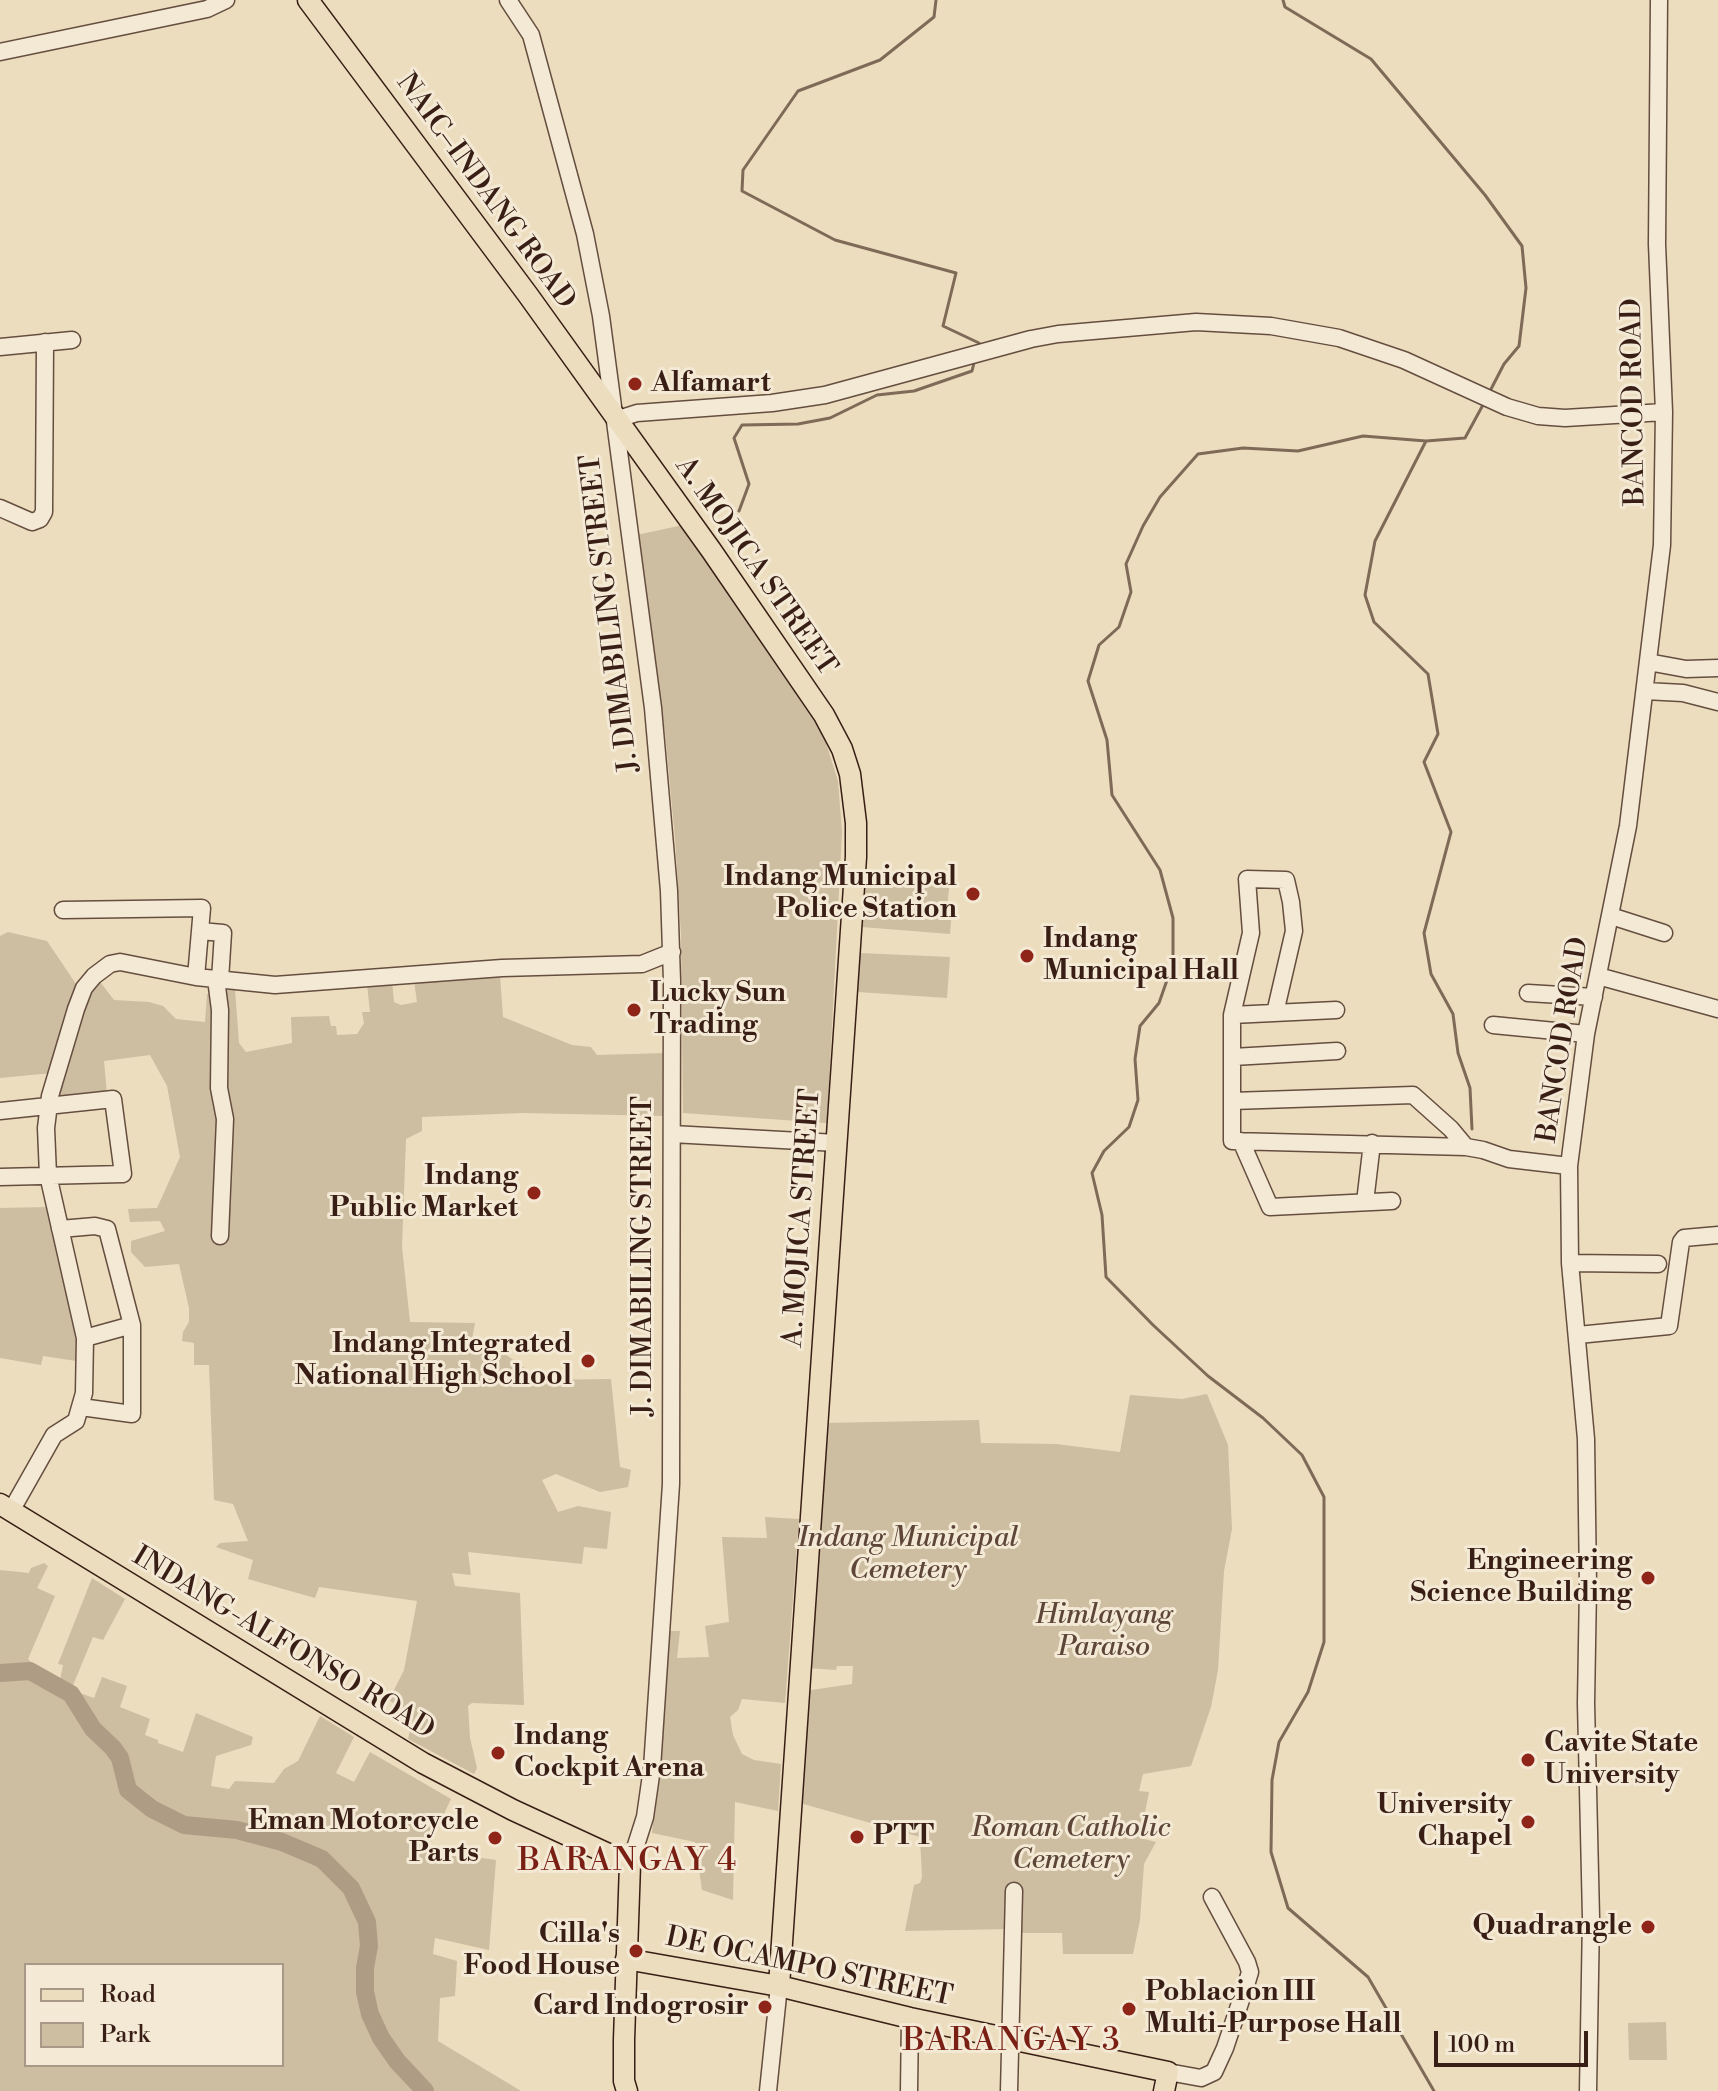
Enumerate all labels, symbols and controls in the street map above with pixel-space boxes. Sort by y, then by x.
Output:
street label: NAIC–INDANG ROAD [388,68,582,316]
street label: BANCOD ROAD [1616,298,1654,506]
place label: Alfamart [651,367,771,401]
marker: Alfamart [626,375,644,393]
street label: A. MOJICA STREET [667,451,843,683]
street label: J. DIMABILING STREET [575,452,647,774]
place label: Indang Municipal Police Station [724,861,957,927]
marker: Indang Municipal Police Station [964,885,982,903]
place label: Indang Municipal Hall [1043,923,1239,989]
street label: BANCOD ROAD [1531,935,1597,1145]
marker: Indang Municipal Hall [1018,947,1036,965]
place label: Lucky Sun Trading [650,977,786,1043]
marker: Lucky Sun Trading [625,1001,643,1019]
street label: A. MOJICA STREET [777,1088,829,1348]
street label: J. DIMABILING STREET [627,1096,661,1416]
place label: Indang Public Market [330,1160,518,1226]
marker: Indang Public Market [525,1184,543,1202]
place label: Indang Integrated National High School [294,1328,572,1394]
marker: Indang Integrated National High School [579,1352,597,1370]
park label: Indang Municipal Cemetery [798,1522,1018,1588]
street label: INDANG-ALFONSO ROAD [126,1540,440,1748]
place label: Engineering Science Building [1410,1545,1632,1611]
marker: Engineering Science Building [1639,1569,1657,1587]
park label: Himlayang Paraiso [1035,1599,1173,1665]
place label: Indang Cockpit Arena [514,1720,704,1786]
place label: Cavite State University [1544,1727,1698,1793]
marker: Indang Cockpit Arena [489,1744,507,1762]
marker: Cavite State University [1519,1751,1537,1769]
place label: University Chapel [1377,1789,1512,1855]
place label: Eman Motorcycle Parts [248,1805,479,1871]
park label: Roman Catholic Cemetery [971,1812,1171,1878]
marker: University Chapel [1519,1813,1537,1831]
place label: PTT [873,1820,934,1854]
marker: PTT [848,1828,866,1846]
marker: Eman Motorcycle Parts [486,1829,504,1847]
district label: BARANGAY 4 [518,1843,738,1881]
place label: Quadrangle [1473,1910,1632,1944]
place label: Cilla's Food House [464,1918,620,1984]
marker: Quadrangle [1639,1918,1657,1936]
street label: DE OCAMPO STREET [662,1921,956,2015]
marker: Cilla's Food House [627,1942,645,1960]
legend [24,1963,284,2067]
place label: Poblacion III Multi-Purpose Hall [1145,1976,1401,2042]
text: Road [100,1980,156,2010]
place label: Card Indogrosir [533,1990,749,2024]
marker: Card Indogrosir [756,1998,774,2016]
marker: Poblacion III Multi-Purpose Hall [1120,2000,1138,2018]
scale bar [1438,2015,1592,2065]
text: Park [100,2020,150,2050]
district label: BARANGAY 3 [902,2023,1122,2061]
text: 100 m [1448,2030,1515,2060]

